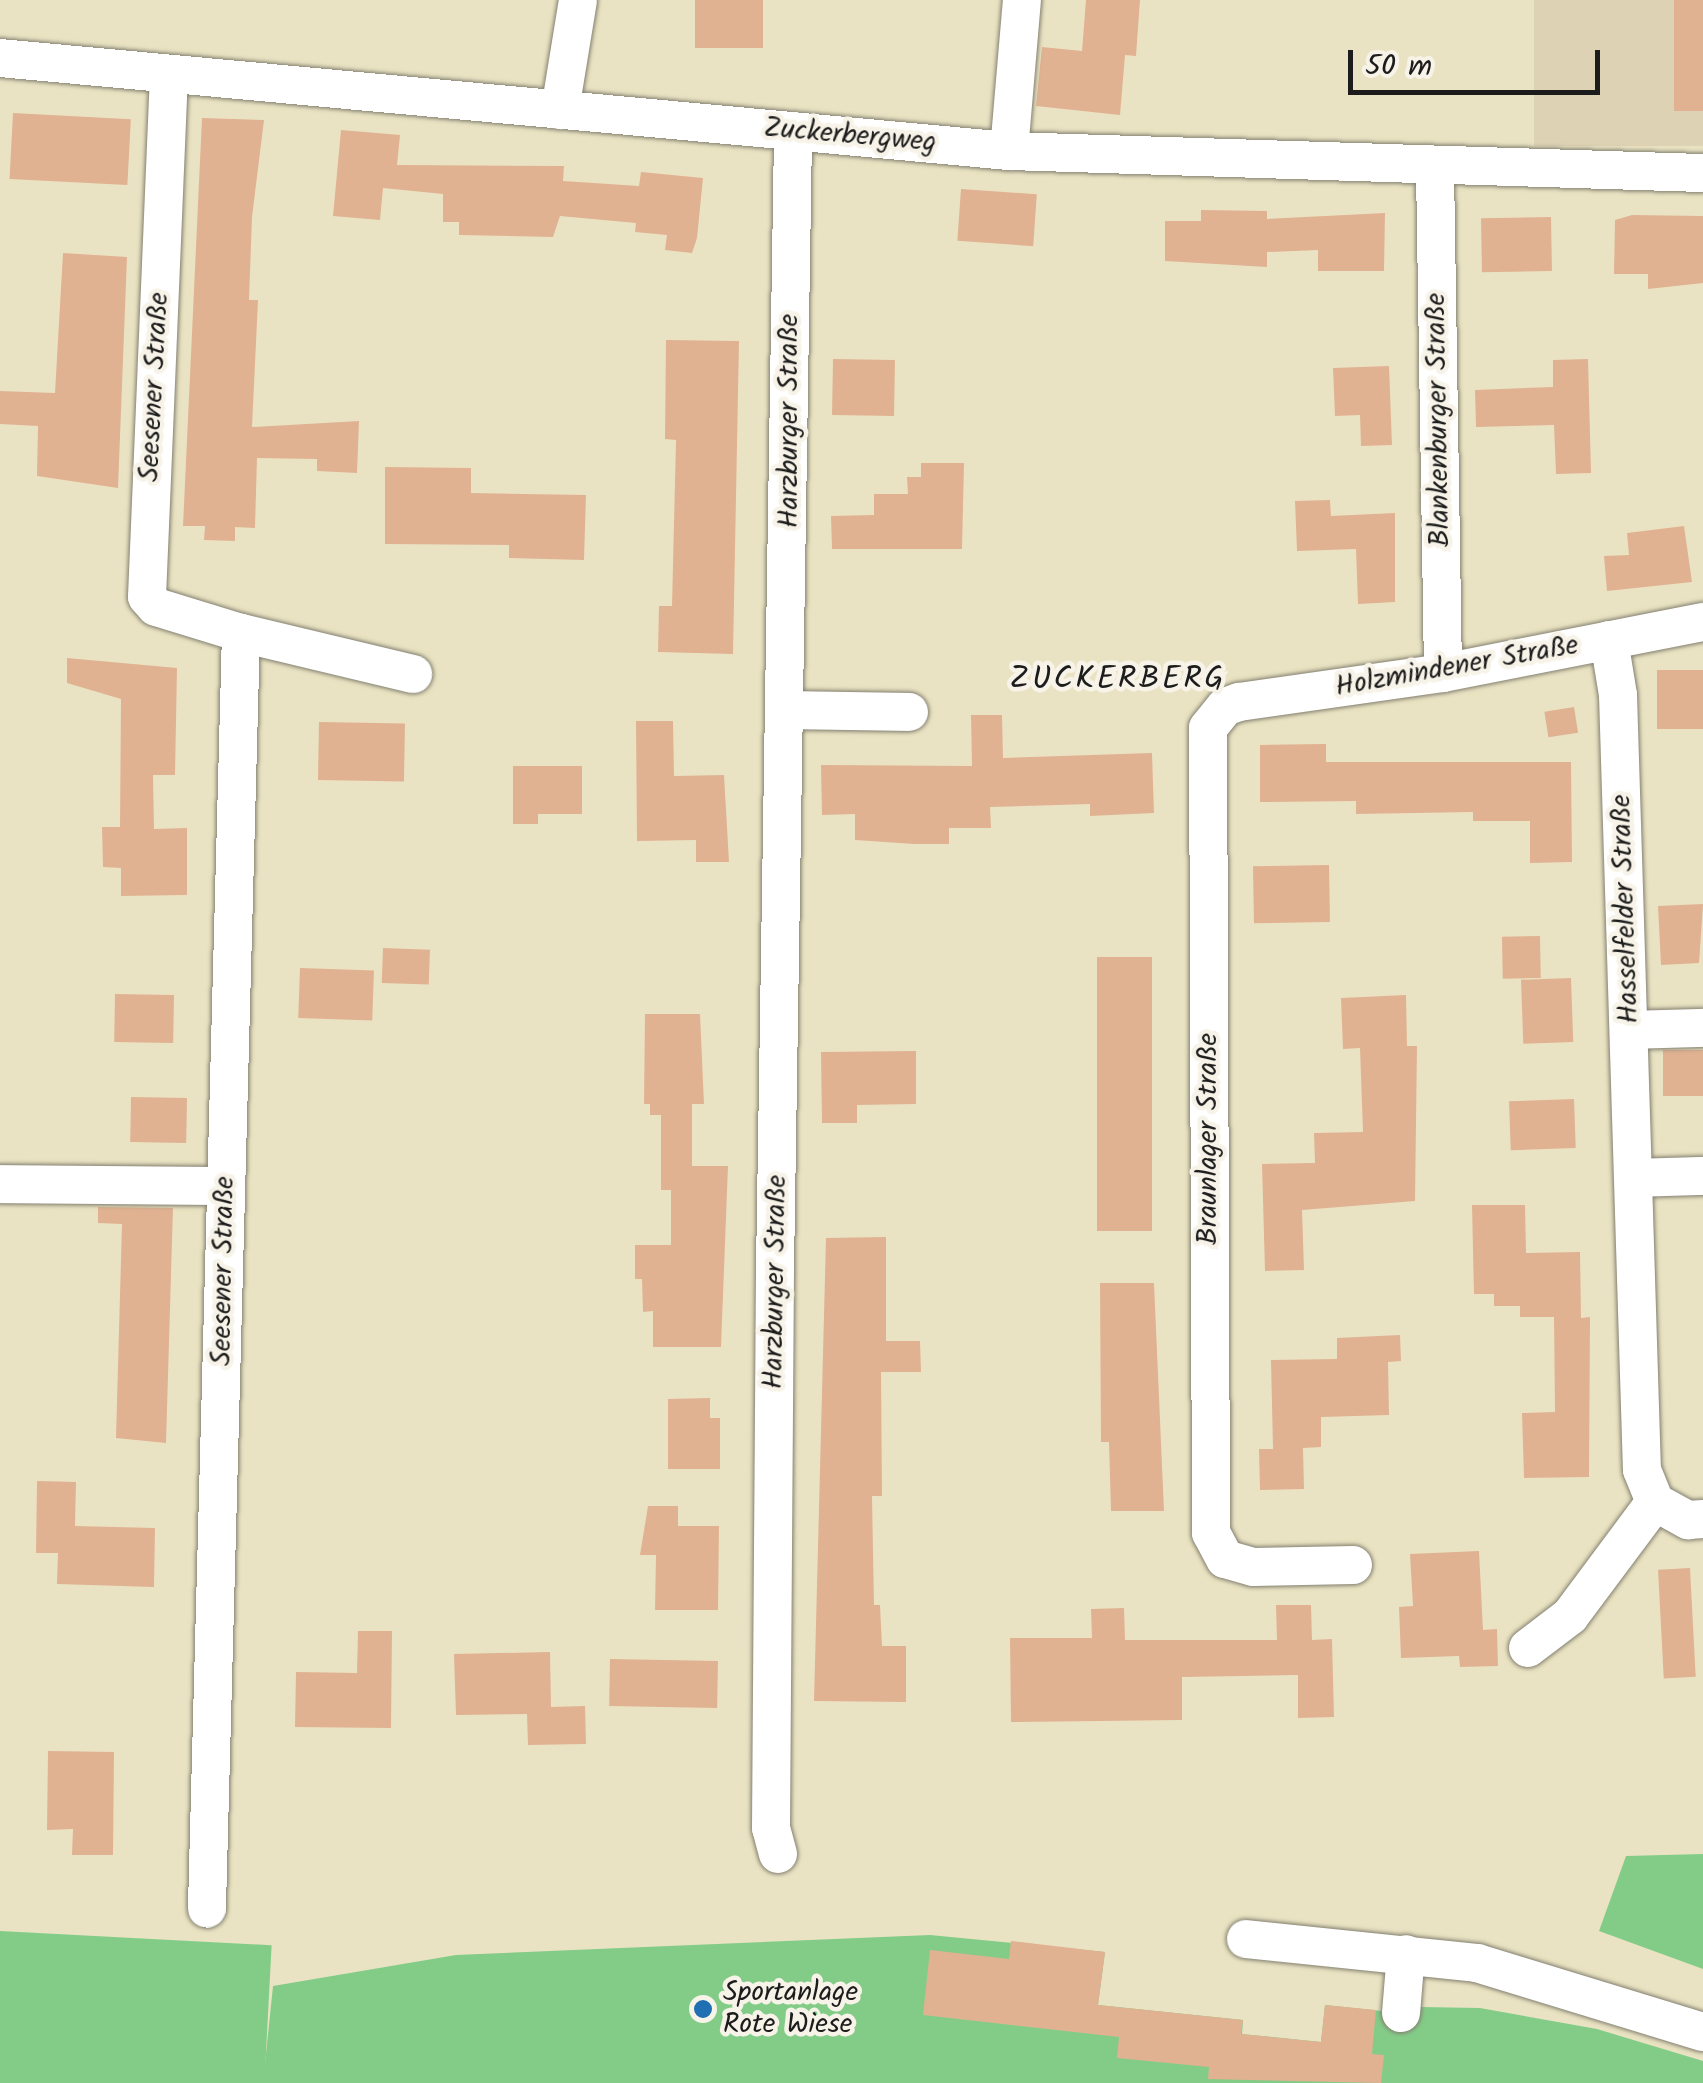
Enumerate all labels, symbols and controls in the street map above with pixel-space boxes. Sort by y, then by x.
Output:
scale bar [1353,30,1606,92]
text: 50 m [1365,43,1432,91]
street label: Zuckerbergweg [762,112,938,160]
street label: Seesener Straße [133,291,177,483]
street label: Blankenburger Straße [1420,293,1458,547]
street label: Harzburger Straße [773,314,807,528]
street label: Holzmindener Straße [1333,629,1581,705]
district label: ZUCKERBERG [1010,661,1226,699]
street label: Hasselfelder Straße [1605,794,1647,1024]
street label: Braunlager Straße [1192,1033,1226,1245]
street label: Harzburger Straße [757,1175,795,1389]
street label: Seesener Straße [206,1176,242,1366]
place label: Sportanlage Rote Wiese [723,1976,858,2042]
marker: Sportanlage Rote Wiese [692,1998,714,2020]

